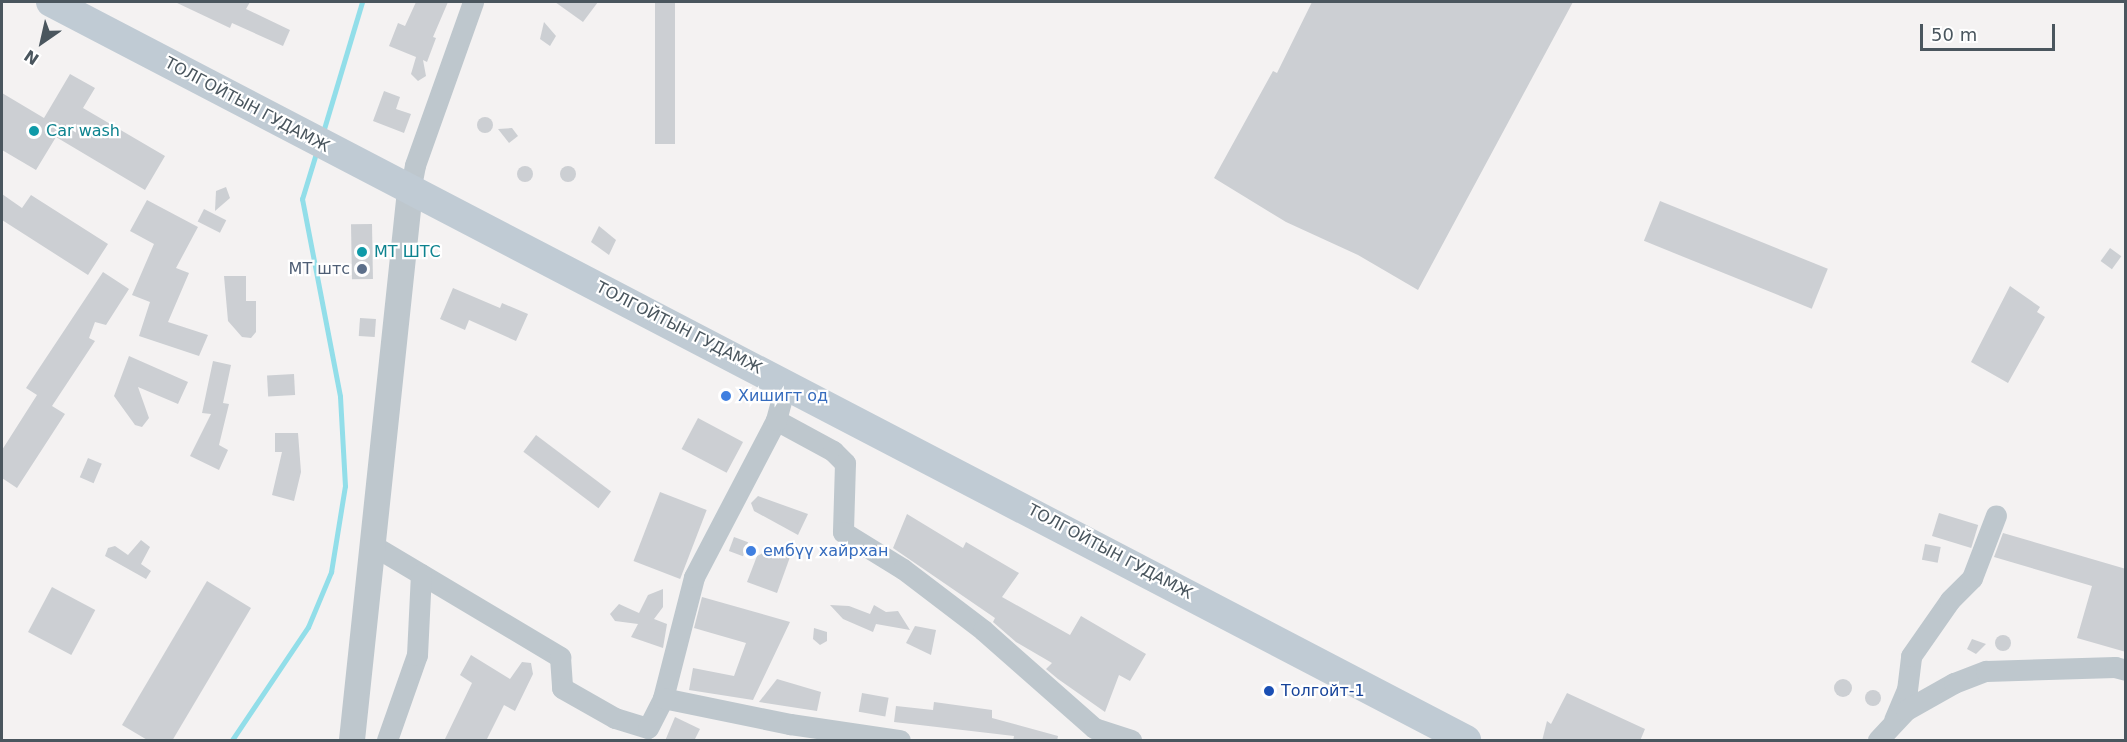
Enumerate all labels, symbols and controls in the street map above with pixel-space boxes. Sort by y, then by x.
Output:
north arrow [12,12,72,72]
scale bar [1923,12,2058,50]
text: 50 m [1931,24,1977,45]
text: N [21,46,43,69]
street label: ТОЛГОЙТЫН ГУДАМЖ [161,53,333,157]
place label: Car wash [46,121,120,141]
marker: Car wash [27,124,41,138]
place label: MТ ШТС [374,242,441,262]
marker: MТ ШТС [355,245,369,259]
place label: МТ штс [289,259,350,279]
marker: МТ штс [355,262,369,276]
street label: ТОЛГОЙТЫН ГУДАМЖ [593,278,765,378]
place label: Хишигт од [738,386,828,406]
marker: Хишигт од [719,389,733,403]
street label: ТОЛГОЙТЫН ГУДАМЖ [1024,500,1196,604]
place label: ембүү хайрхан [763,541,888,561]
marker: ембүү хайрхан [744,544,758,558]
place label: Толгойт-1 [1281,681,1365,701]
marker: Толгойт-1 [1262,684,1276,698]

